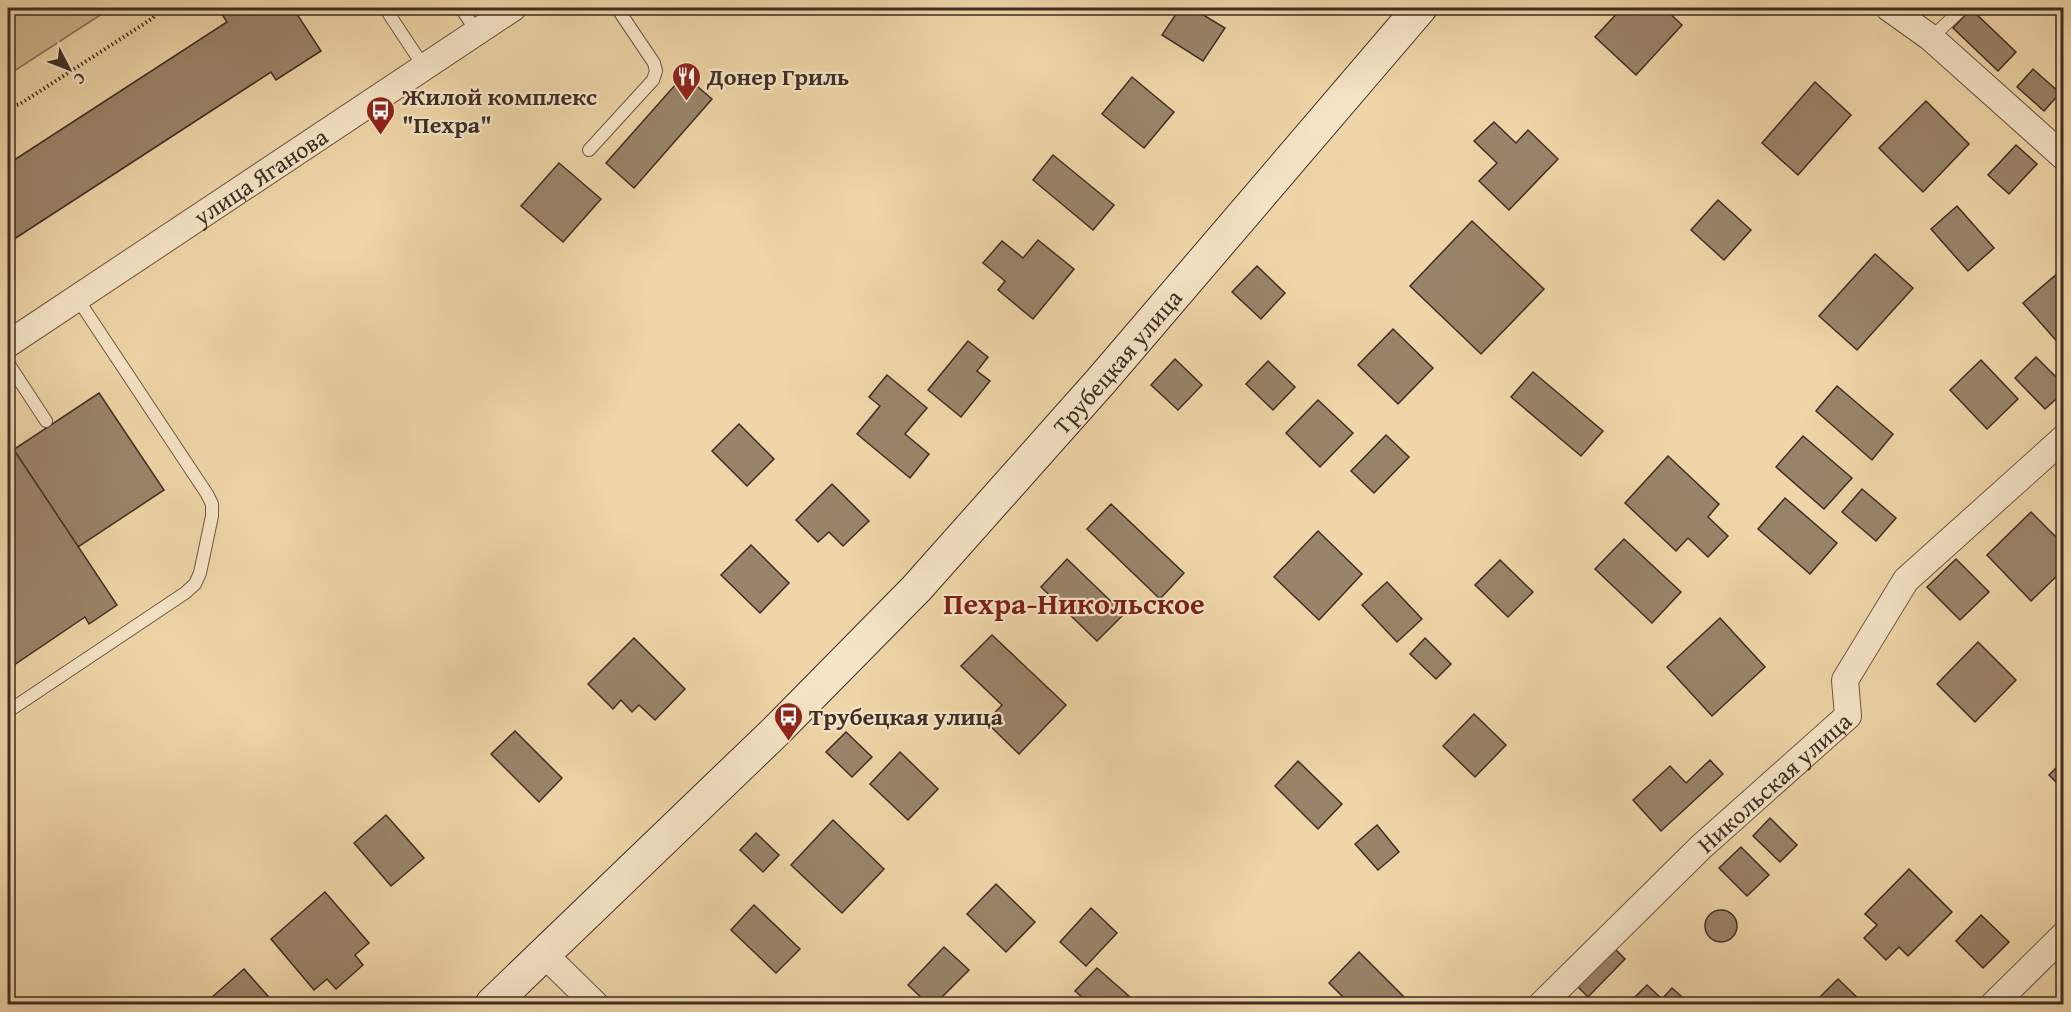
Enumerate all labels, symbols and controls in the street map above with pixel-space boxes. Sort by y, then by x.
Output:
north arrow [39,39,99,99]
place label: Донер Гриль [706,59,849,94]
restaurant icon: Донер Гриль [670,60,702,102]
text: С [68,68,92,90]
place label: Жилой комплекс "Пехра" [401,79,597,142]
bus stop icon: Жилой комплекс "Пехра" [365,94,397,136]
street label: улица Яганова [185,118,335,234]
street label: Трубецкая улица [1044,281,1190,442]
district label: Пехра-Никольское [943,581,1205,625]
place label: Трубецкая улица [809,699,1004,734]
bus stop icon: Трубецкая улица [772,700,804,742]
street label: Никольская улица [1689,703,1859,861]

